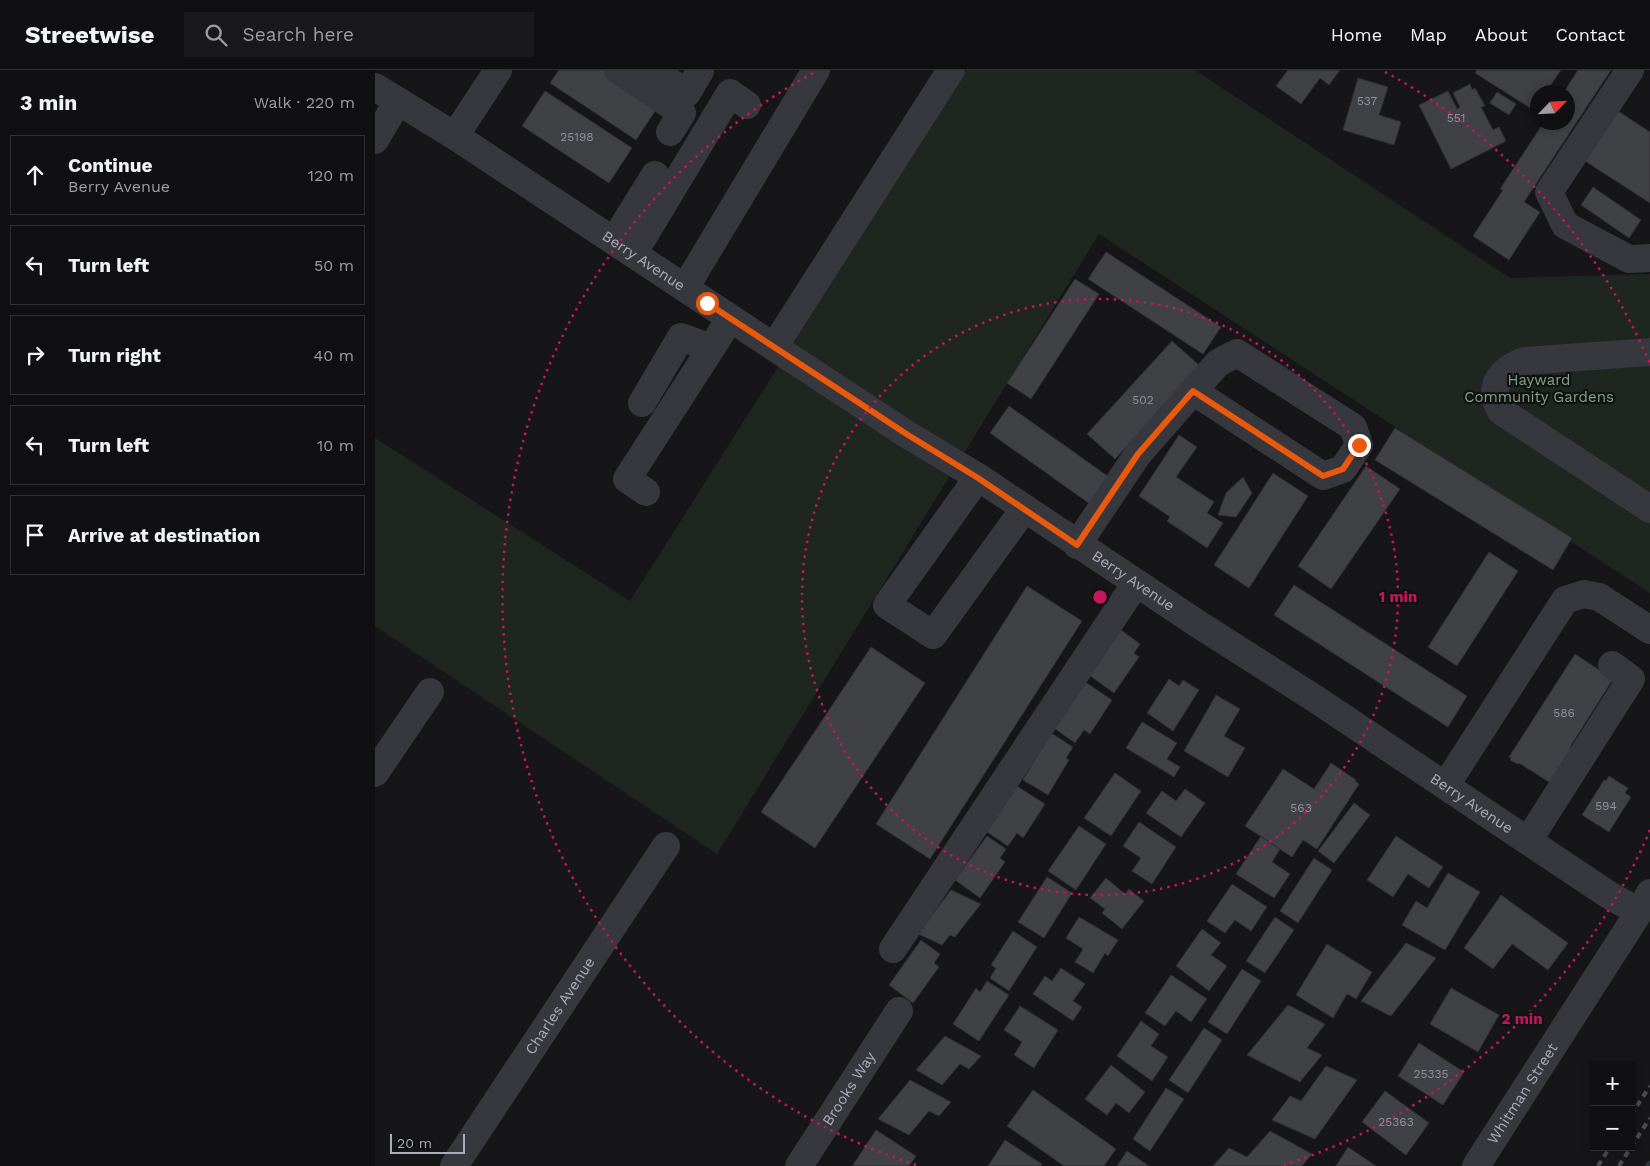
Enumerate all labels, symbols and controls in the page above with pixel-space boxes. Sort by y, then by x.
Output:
search box [184,12,534,57]
text: Streetwise [25,21,154,49]
icon: search [202,21,230,49]
text: Search here [242,23,354,46]
text: Home [1331,24,1382,45]
text: Map [1410,24,1447,45]
text: About [1475,24,1527,45]
text: Contact [1555,24,1625,45]
north arrow [1530,85,1575,130]
text: 3 min [20,90,77,115]
text: Walk · 220 m [254,93,355,112]
house number: 537 [1357,94,1377,108]
house number: 551 [1447,111,1465,125]
house number: 25198 [560,130,594,144]
text: Continue [68,154,152,177]
icon: ahead [21,161,49,189]
text: 120 m [308,166,354,185]
text: Berry Avenue [68,177,170,196]
street label: Berry Avenue [599,227,689,295]
icon: left [21,251,49,279]
text: Turn left [68,254,149,277]
text: 50 m [314,256,354,275]
route start [696,292,719,315]
icon: right [21,341,49,369]
text: Turn right [68,344,161,367]
text: 40 m [314,346,354,365]
park label: Hayward Community Gardens [1464,371,1614,406]
house number: 502 [1132,393,1154,407]
icon: left [21,431,49,459]
text: Turn left [68,434,149,457]
route end [1348,434,1371,457]
text: 10 m [317,436,354,455]
icon: arrive [21,521,49,549]
text: Arrive at destination [68,524,260,547]
street label: Berry Avenue [1089,547,1178,615]
centre of rings [1091,588,1109,606]
text: 1 min [1379,588,1417,606]
house number: 586 [1553,706,1575,720]
street label: Berry Avenue [1427,769,1516,837]
house number: 594 [1595,799,1617,813]
house number: 563 [1290,801,1312,815]
street label: Charles Avenue [521,954,599,1058]
text: 2 min [1501,1010,1543,1028]
street label: Whitman Street [1483,1039,1562,1147]
street label: Brooks Way [818,1048,879,1129]
map controls [1590,1061,1635,1151]
button: + [1590,1061,1635,1106]
house number: 25335 [1414,1067,1448,1081]
button: − [1590,1106,1635,1151]
house number: 25363 [1378,1115,1414,1129]
scale bar [390,1131,465,1154]
text: 20 m [397,1135,432,1151]

